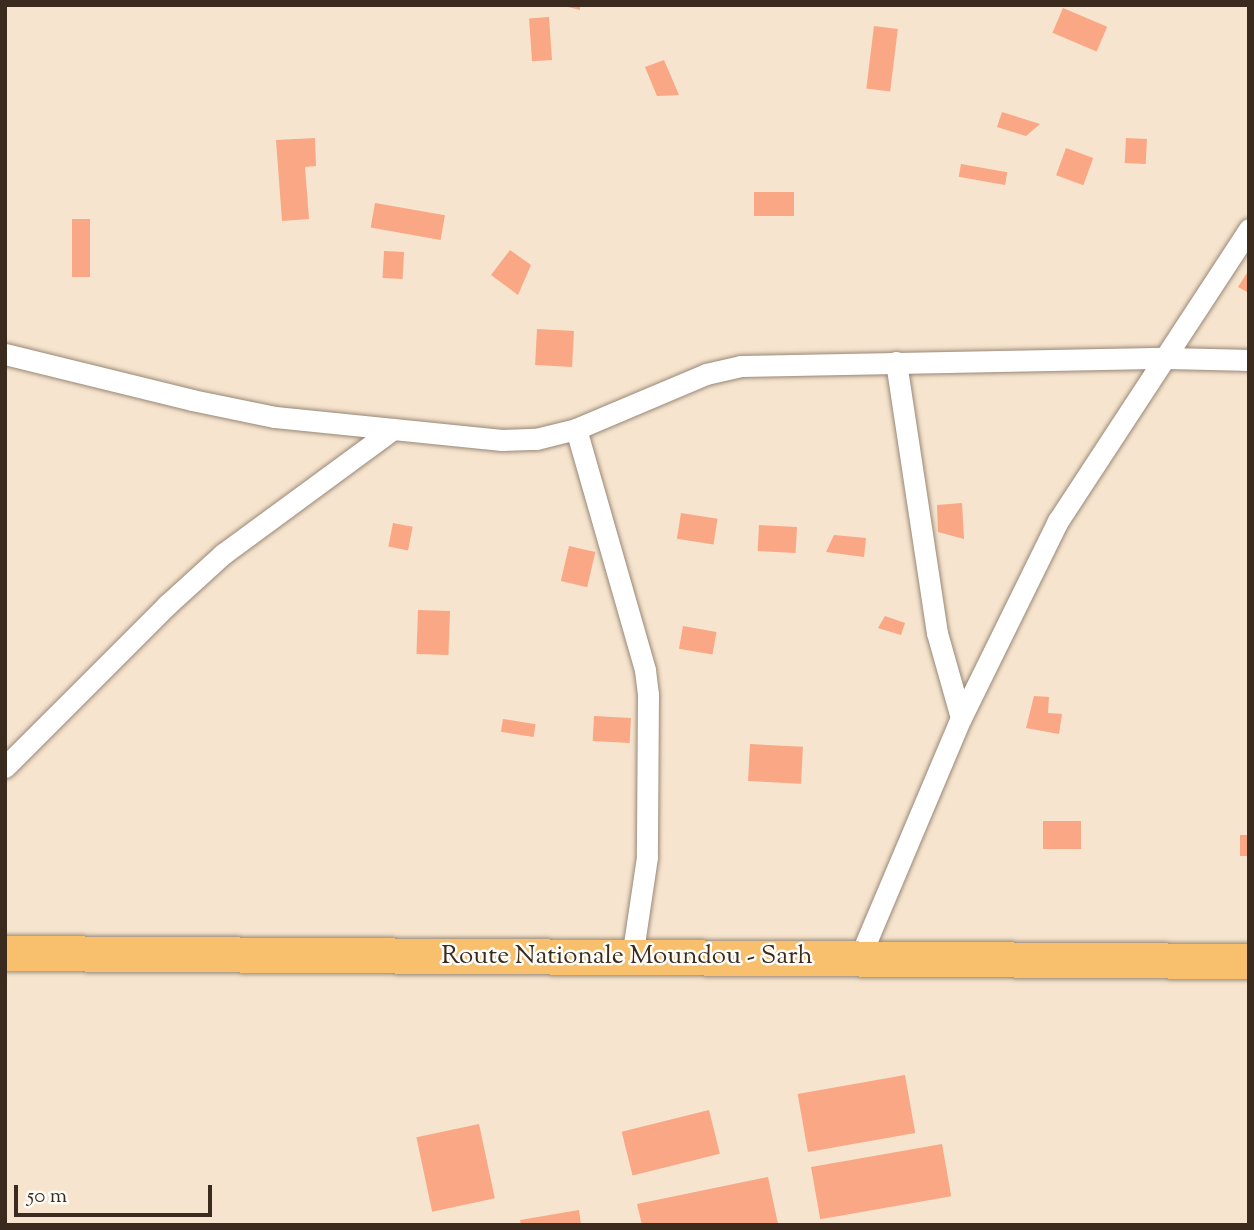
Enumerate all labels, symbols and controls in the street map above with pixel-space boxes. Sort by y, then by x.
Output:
street label: Route Nationale Moundou - Sarh [441,941,813,973]
scale bar [18,1170,215,1214]
text: 50 m [27,1182,67,1212]

